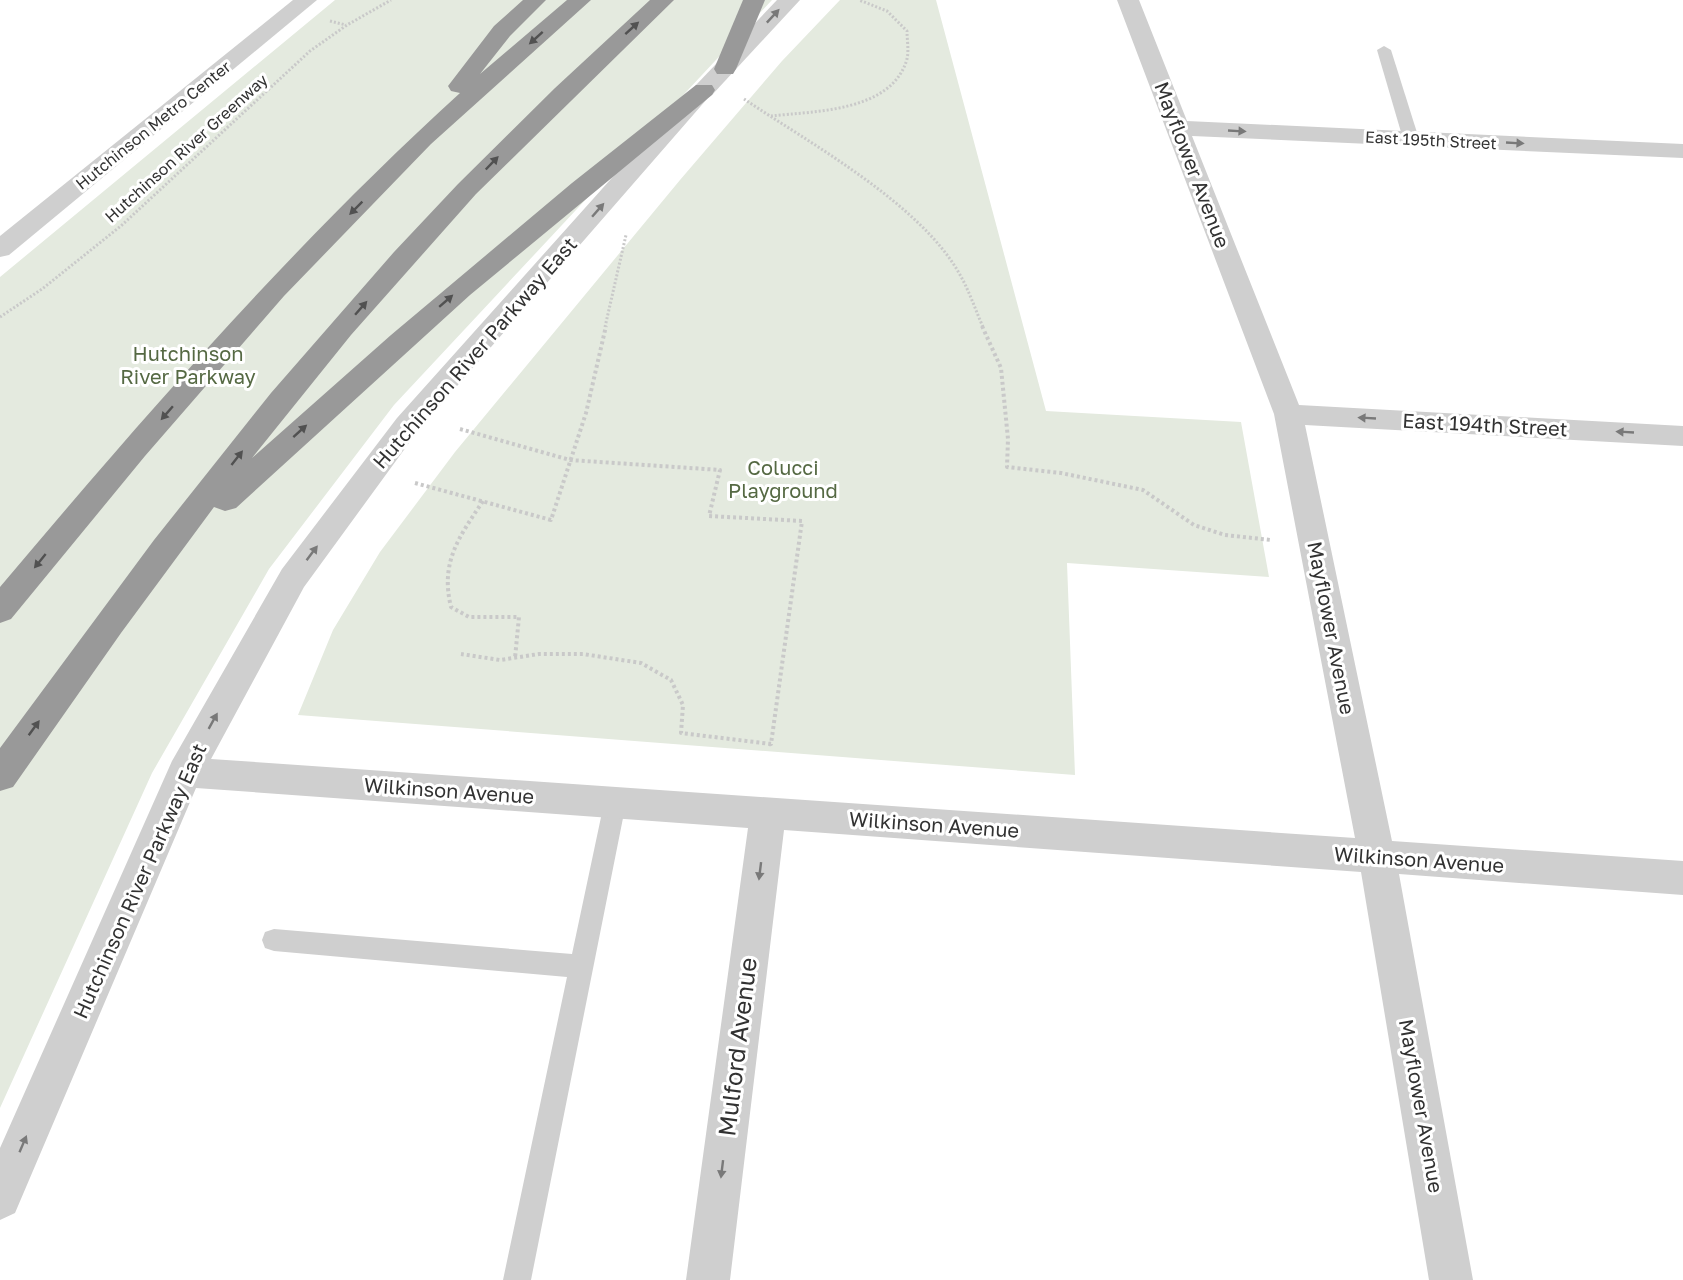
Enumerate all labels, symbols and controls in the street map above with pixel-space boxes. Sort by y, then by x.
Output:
one-way arrow [766,9,780,24]
one-way arrow [624,22,639,35]
one-way arrow [529,31,544,44]
street label: Hutchinson Metro Center [71,56,235,194]
street label: Hutchinson River Greenway [100,70,272,226]
street label: Mayflower Avenue [1150,78,1236,251]
one-way arrow [1227,126,1246,135]
street label: East 195th Street [1365,127,1497,153]
one-way arrow [1506,139,1525,148]
one-way arrow [485,156,499,171]
one-way arrow [349,201,363,215]
one-way arrow [591,203,604,218]
street label: Hutchinson River Parkway East [367,232,581,473]
one-way arrow [438,294,453,308]
one-way arrow [354,301,367,316]
park label: Hutchinson River Parkway [120,341,256,388]
one-way arrow [161,405,174,420]
street label: East 194th Street [1402,408,1568,440]
one-way arrow [1357,414,1376,423]
one-way arrow [292,425,307,438]
one-way arrow [1615,428,1634,437]
one-way arrow [231,451,243,466]
park label: Colucci Playground [728,455,838,502]
street label: Mayflower Avenue [1303,539,1361,716]
one-way arrow [305,546,317,561]
one-way arrow [34,553,47,568]
one-way arrow [208,712,218,729]
one-way arrow [28,720,40,736]
street label: Hutchinson River Parkway East [67,739,211,1022]
street label: Wilkinson Avenue [363,772,535,808]
street label: Wilkinson Avenue [848,806,1020,842]
street label: Wilkinson Avenue [1333,841,1505,877]
one-way arrow [756,862,765,881]
street label: Mulford Avenue [711,956,762,1138]
street label: Mayflower Avenue [1395,1017,1449,1195]
one-way arrow [18,1135,28,1153]
one-way arrow [717,1160,727,1179]

